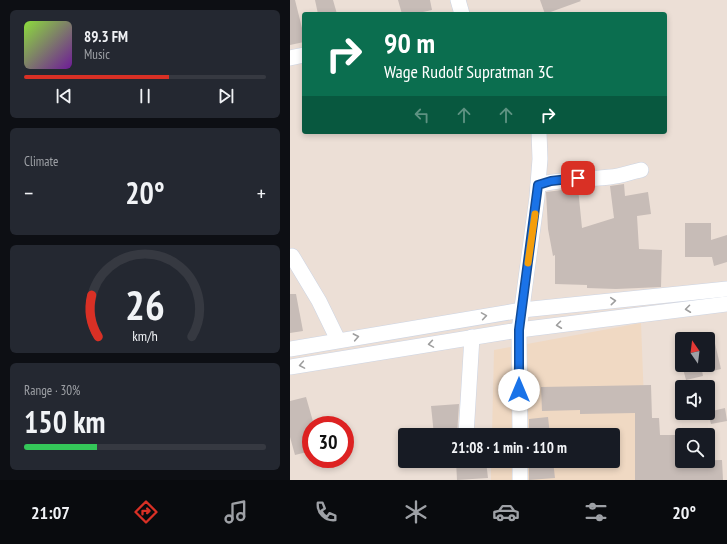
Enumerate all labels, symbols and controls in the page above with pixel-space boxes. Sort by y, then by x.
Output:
text: 90 m [384,24,435,61]
text: 89.3 FM [84,27,128,46]
icon: right [318,28,370,80]
text: Music [84,46,110,63]
text: Wage Rudolf Supratman 3C [384,60,554,83]
icon: previous [53,85,75,107]
icon: pause [134,85,156,107]
icon: next [215,85,237,107]
icon: left [411,104,433,126]
icon: ahead [453,104,475,126]
icon: ahead [495,104,517,126]
icon: right [537,104,559,126]
text: Climate [24,153,58,170]
pin [561,161,595,195]
icon: arrive [567,167,589,189]
text: 20° [125,173,165,212]
text: − [24,179,33,207]
text: + [257,179,266,207]
text: 26 [125,278,165,331]
one-way arrow [610,297,616,306]
one-way arrow [685,304,691,313]
one-way arrow [481,312,487,321]
one-way arrow [556,320,562,329]
text: km/h [132,325,158,344]
north arrow [675,332,715,372]
map controls [675,332,715,468]
one-way arrow [353,333,359,342]
one-way arrow [428,339,434,348]
one-way arrow [299,360,306,369]
position arrow [498,369,540,411]
button: sound [675,380,715,420]
text: Range · 30% [24,382,80,399]
text: 150 km [24,402,105,441]
speed limit sign: 30 [302,416,354,468]
button: search [675,428,715,468]
text: 21:08 · 1 min · 110 m [451,438,567,457]
icon: directions [132,498,160,526]
icon: music [222,498,250,526]
icon: phone [312,498,340,526]
icon: climate [402,498,430,526]
icon: car [492,498,520,526]
icon: filters [582,498,610,526]
text: 21:07 [31,501,70,524]
text: 20° [672,501,696,524]

